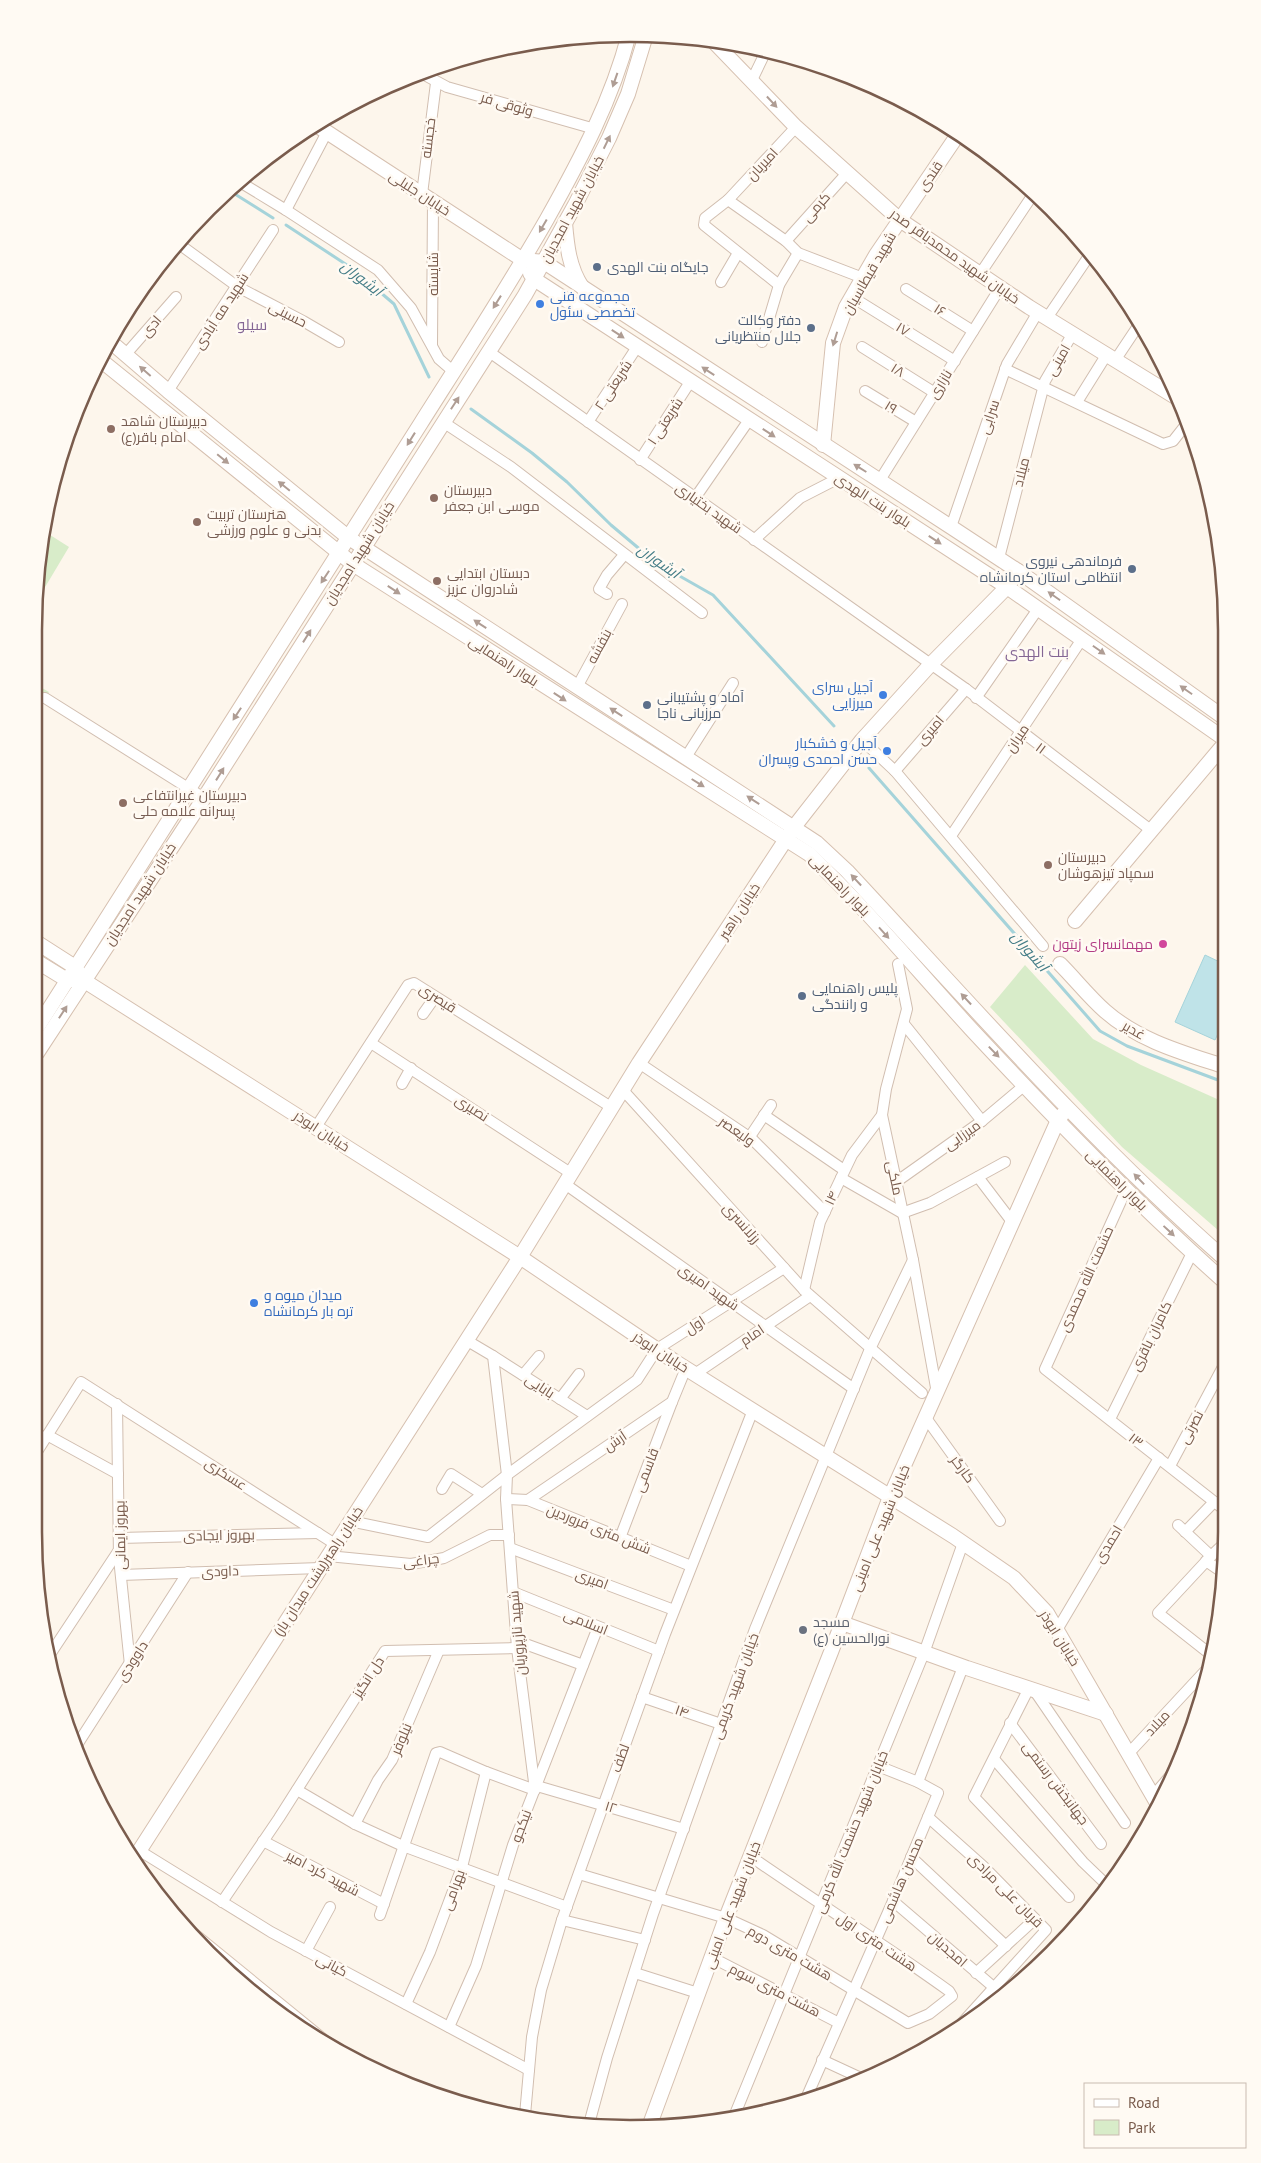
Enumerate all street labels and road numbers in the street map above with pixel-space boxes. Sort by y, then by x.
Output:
street label: وثوقی فر [478,88,535,120]
street label: خجسته [417,117,439,159]
street label: امیریان [742,144,782,184]
street label: خیابان شهید امجدیان [536,152,608,266]
street label: قندی [913,157,947,195]
street label: خیابان جلیلی [386,166,454,220]
street label: کرمی [798,188,834,226]
street label: خیابان شهید محمدباقر صدر [886,204,1023,308]
street label: شهید قیطاسیان [838,228,900,318]
street label: شایسته [424,252,442,296]
street label: شهید مه آبادی [190,269,252,353]
street label: حسینی [266,297,310,331]
street label: ۱۶ [931,299,949,321]
street label: ادی [137,311,165,341]
street label: ۱۷ [893,318,914,340]
street label: امینی [1042,341,1074,379]
street label: شریعتی ۲ [590,357,636,413]
street label: ۱۸ [888,359,909,381]
street label: نازاری [924,366,956,402]
street label: شریعتی ۱ [643,394,687,448]
street label: ۱۹ [881,396,901,418]
street label: سرابی [975,397,1003,437]
street label: میلاد [1009,456,1033,488]
street label: بلوار بنت الهدی [832,469,914,531]
street label: شهید بختیاری [672,479,746,537]
street label: خیابان شهید امجدیان [320,498,398,608]
street label: بنفشه [582,625,616,667]
street label: بلوار راهنمایی [466,632,542,690]
street label: امیری [912,711,948,749]
street label: میران [1001,720,1033,756]
street label: ۱۱ [1032,738,1050,758]
street label: خیابان شهید امجدیان [100,839,180,949]
street label: بلوار راهنمایی [806,850,874,920]
street label: خیابان راهبر [714,879,764,944]
street label: قیصری [416,979,460,1017]
street label: غدیر [1118,1016,1149,1044]
street label: نصیری [452,1090,492,1126]
street label: خیابان ابوذر [290,1106,353,1156]
street label: ولیعصر [715,1112,759,1150]
street label: میرزایی [940,1116,984,1154]
street label: بلوار راهنمایی [1082,1145,1152,1215]
street label: ملکی [883,1159,907,1197]
street label: ۱۴ [820,1188,842,1208]
street label: رزلانسری [719,1199,765,1247]
street label: حشمت الله محمدی [1055,1223,1117,1335]
street label: شهید امیری [675,1260,743,1314]
street label: کامران باقری [1126,1298,1176,1374]
street label: اول [681,1312,709,1338]
street label: امام [736,1320,768,1350]
street label: خیابان ابوذر [629,1327,692,1377]
street label: بابایی [522,1370,558,1402]
street label: نصرتی [1175,1407,1207,1447]
street label: آرش [600,1427,630,1455]
street label: ۱۳ [1125,1429,1147,1451]
street label: قاسمی [629,1445,663,1495]
street label: کارگر [946,1451,979,1487]
street label: عسکری [202,1454,250,1494]
street label: خیابان شهید علی امینی [846,1462,914,1594]
street label: بهروز ایمانی [110,1500,130,1570]
street label: شش متری فروردین [544,1500,654,1558]
street label: خیابان راهبر(پشت میدان بار) [269,1503,368,1640]
street label: احمدی [1090,1522,1126,1566]
street label: بهروز ایجادی [183,1525,255,1545]
street label: چراغی [402,1549,440,1572]
street label: داودی [201,1561,239,1581]
street label: امیری [573,1565,611,1593]
street label: شهید نازپروریان [504,1590,531,1676]
street label: اسلامی [561,1605,611,1639]
street label: خیابان ابوذر [1035,1606,1084,1669]
street label: خیابان شهید کریمی [707,1630,763,1742]
street label: داوودی [112,1637,152,1685]
street label: دل انگیز [347,1653,388,1702]
street label: ۱۴ [673,1700,691,1722]
street label: میلاد [1140,1706,1174,1740]
street label: نیلوفر [386,1720,416,1759]
street label: جهانبخش رستمی [1019,1738,1093,1828]
street label: لطف [607,1741,633,1775]
street label: خیابان شهید حشمت الله کرمی [810,1748,892,1916]
street label: ۱۲ [603,1797,619,1817]
street label: نیکجو [507,1807,535,1845]
street label: محسن هاشمی [875,1834,927,1926]
street label: خیابان شهید علی امینی [699,1839,765,1971]
street label: شهید کرد امیر [282,1846,363,1900]
street label: قربان علی مرادی [965,1849,1047,1931]
street label: بهرامی [437,1867,469,1913]
street label: هشت متری اول [834,1909,920,1975]
street label: هشت متری دوم [744,1921,836,1985]
street label: امجدیان [925,1927,971,1971]
street label: کیانی [313,1949,351,1981]
street label: هشت متری سوم [726,1959,824,2022]

